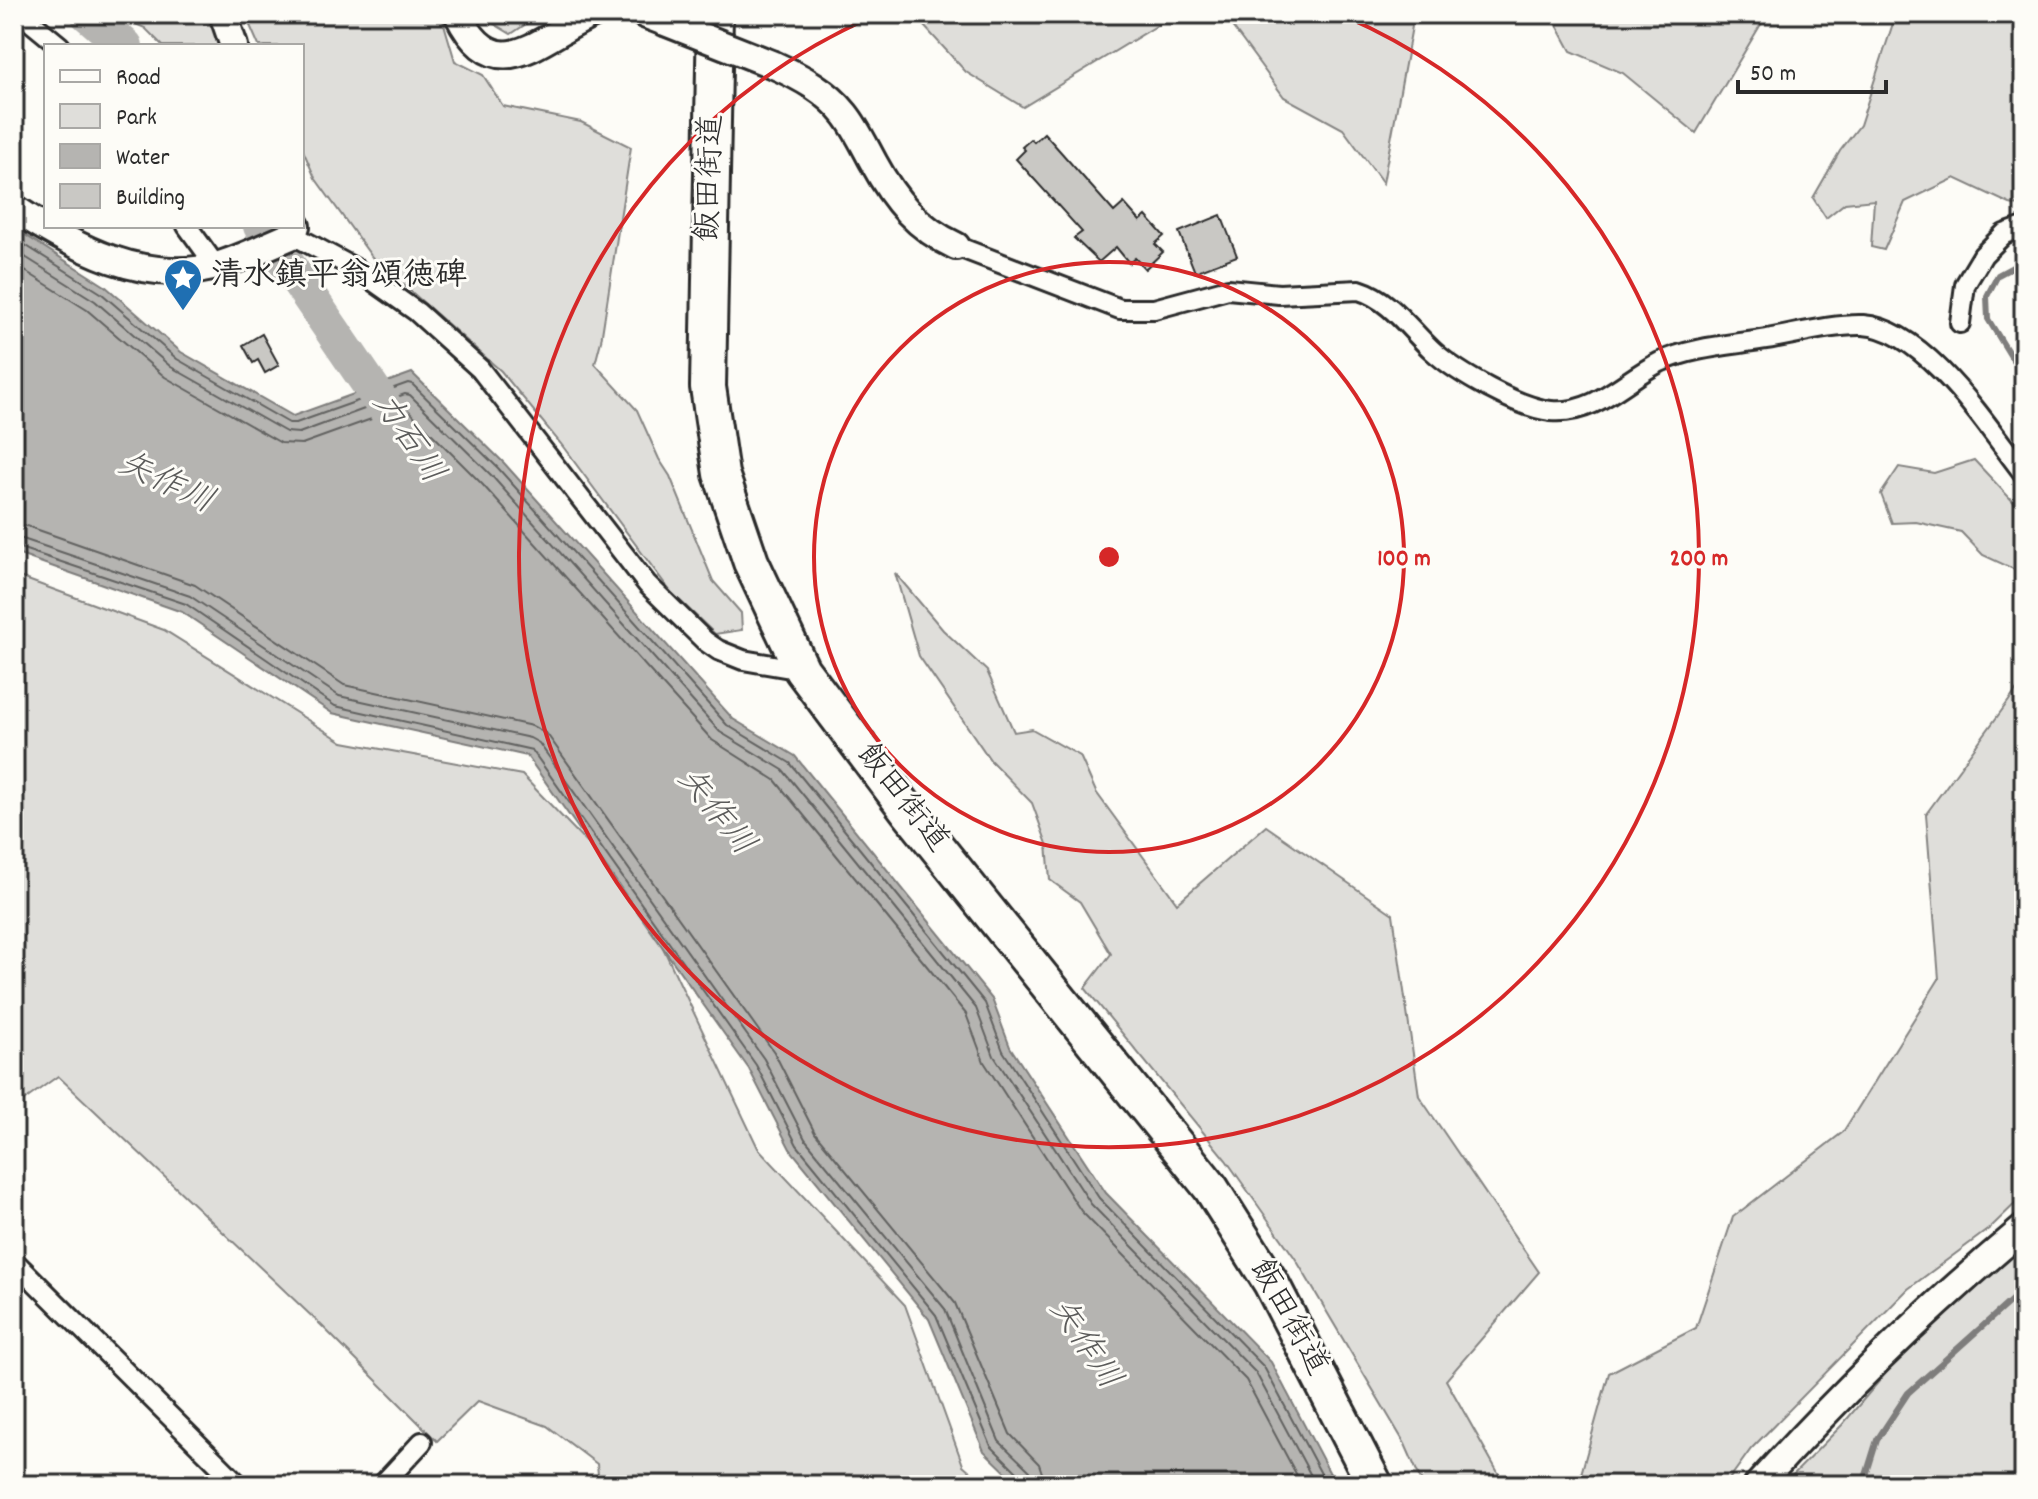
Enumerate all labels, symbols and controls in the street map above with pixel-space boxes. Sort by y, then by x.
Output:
legend [44,44,304,228]
scale bar [1738,44,1886,94]
text: 50 m [1750,58,1796,92]
text: Road [116,62,161,96]
text: Park [116,102,157,136]
street label: 飯田街道 [687,113,737,243]
text: Water [116,142,169,176]
text: Building [116,182,185,216]
place label: 清水鎮平翁頌徳碑 [211,255,467,301]
place icon: 清水鎮平翁頌徳碑 [162,257,204,312]
water label: 力石川 [357,383,455,495]
water label: 矢作川 [108,441,222,529]
centre of rings [1095,543,1123,571]
text: 100 m [1377,543,1431,577]
text: 200 m [1670,543,1728,577]
street label: 飯田街道 [843,734,959,864]
water label: 矢作川 [663,758,765,868]
street label: 飯田街道 [1236,1251,1338,1385]
water label: 矢作川 [1034,1289,1132,1401]

